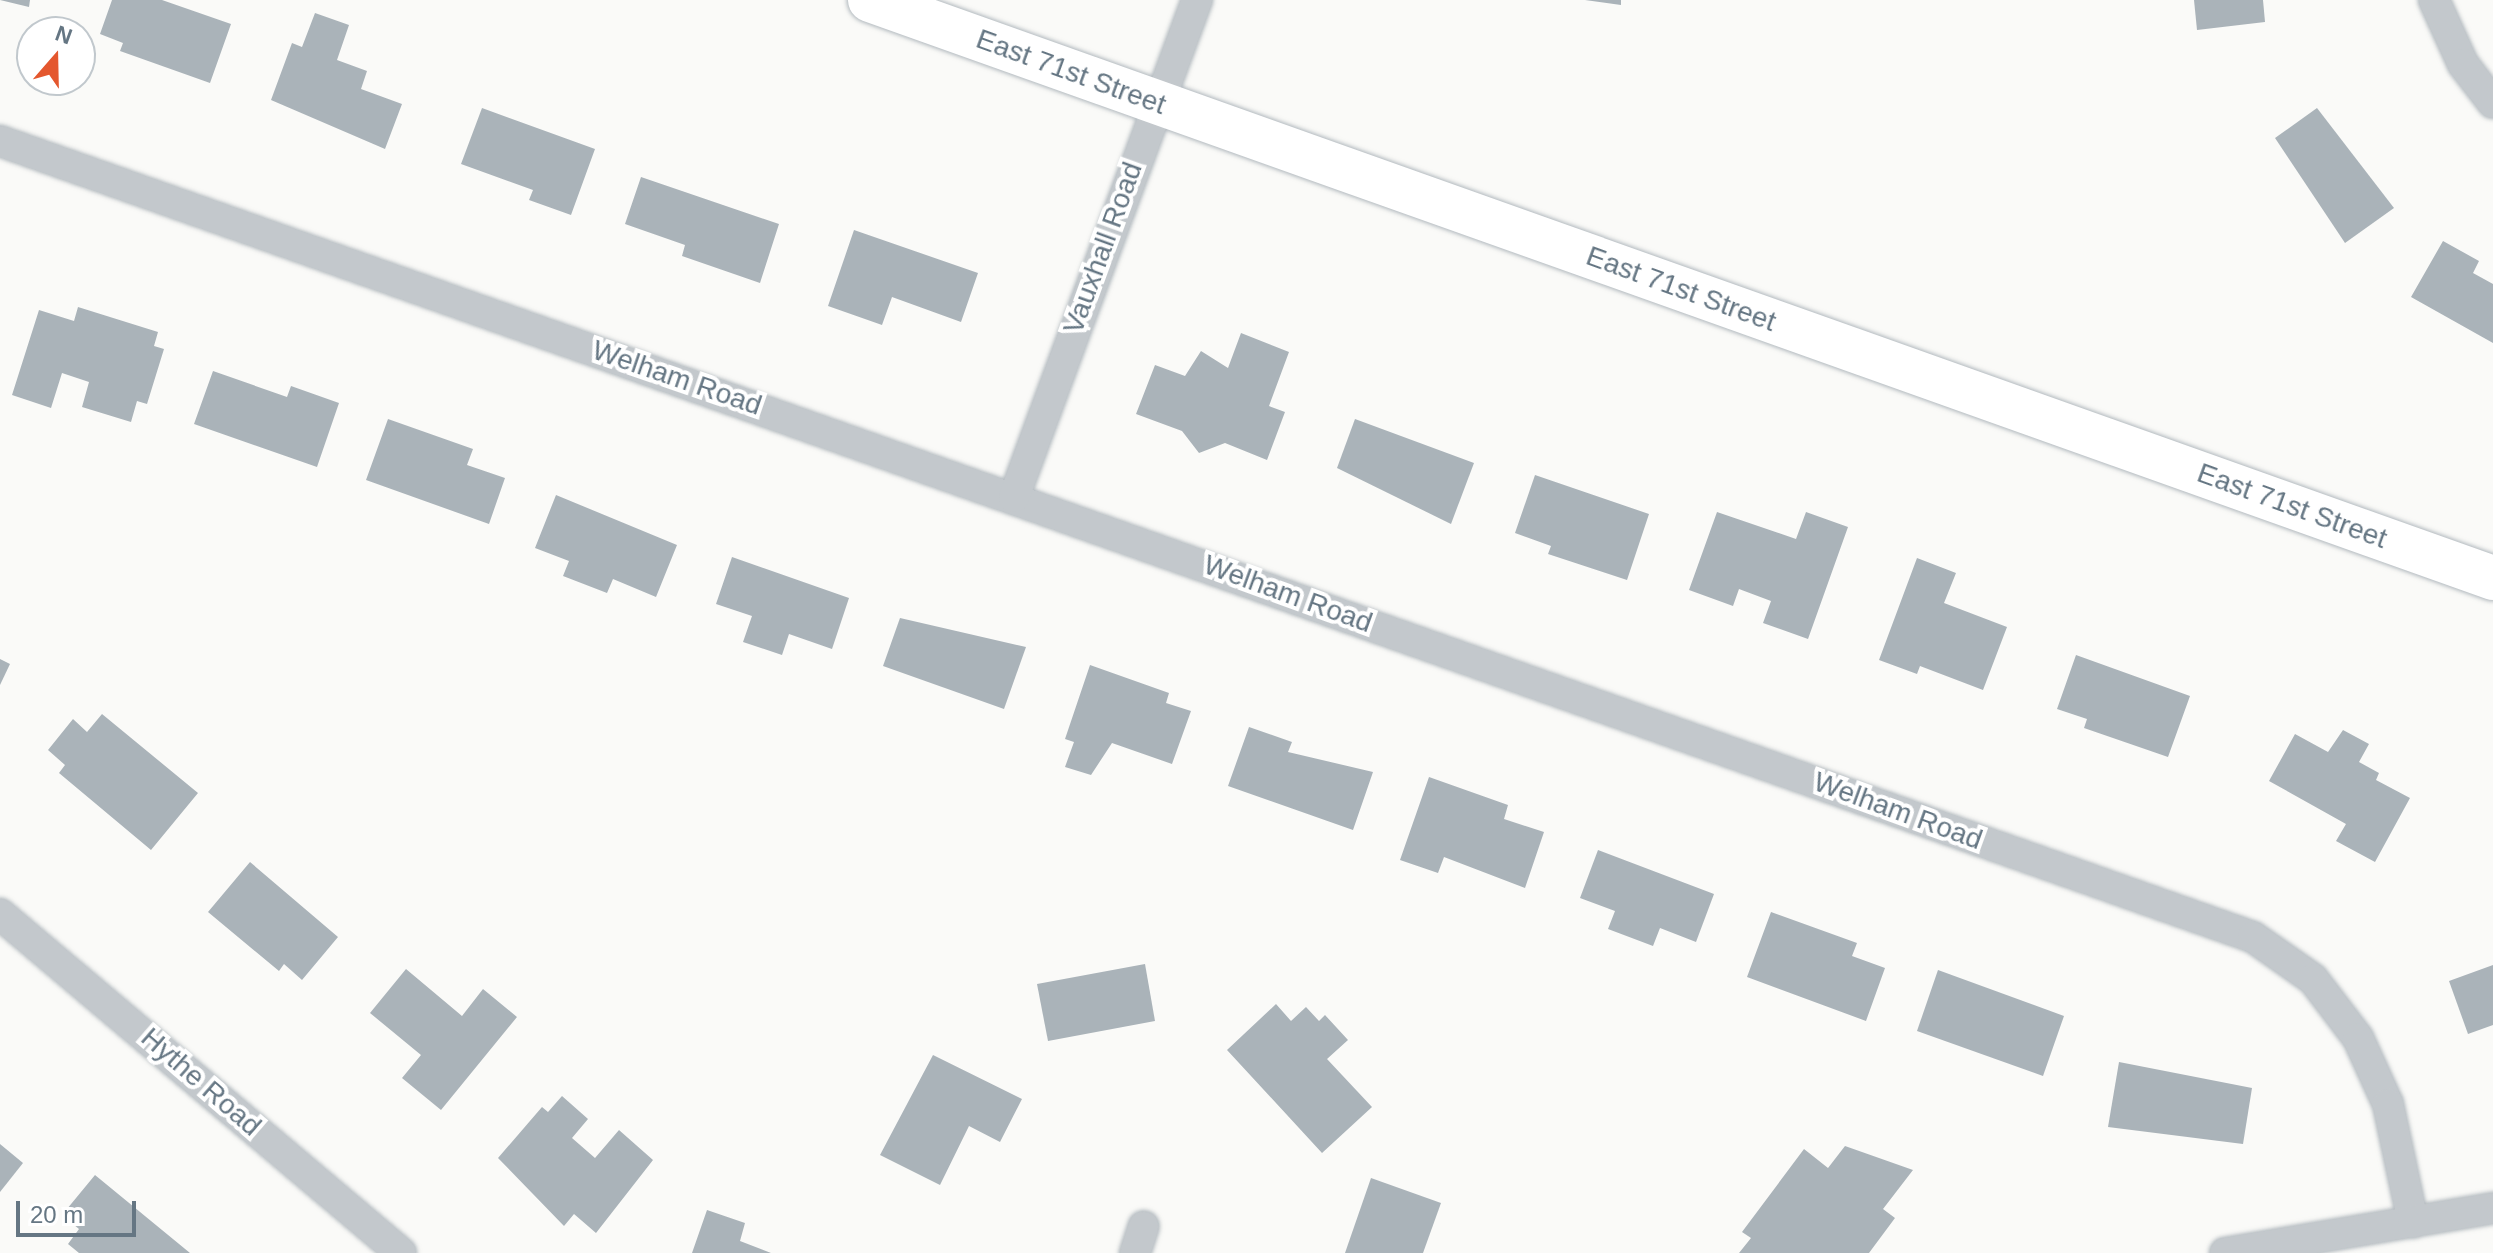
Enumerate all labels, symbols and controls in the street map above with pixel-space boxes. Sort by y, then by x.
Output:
north arrow [16,16,96,96]
text: N [52,20,75,49]
street label: East 71st Street [972,22,1170,122]
street label: Vauxhall Road [1056,158,1150,338]
street label: East 71st Street [1582,239,1780,339]
street label: Welham Road [588,333,766,423]
street label: East 71st Street [2193,456,2391,556]
street label: Welham Road [1199,548,1377,640]
street label: Welham Road [1809,765,1987,857]
street label: Hythe Road [134,1021,268,1143]
scale bar [20,1185,140,1235]
text: 20 m [30,1201,83,1228]

